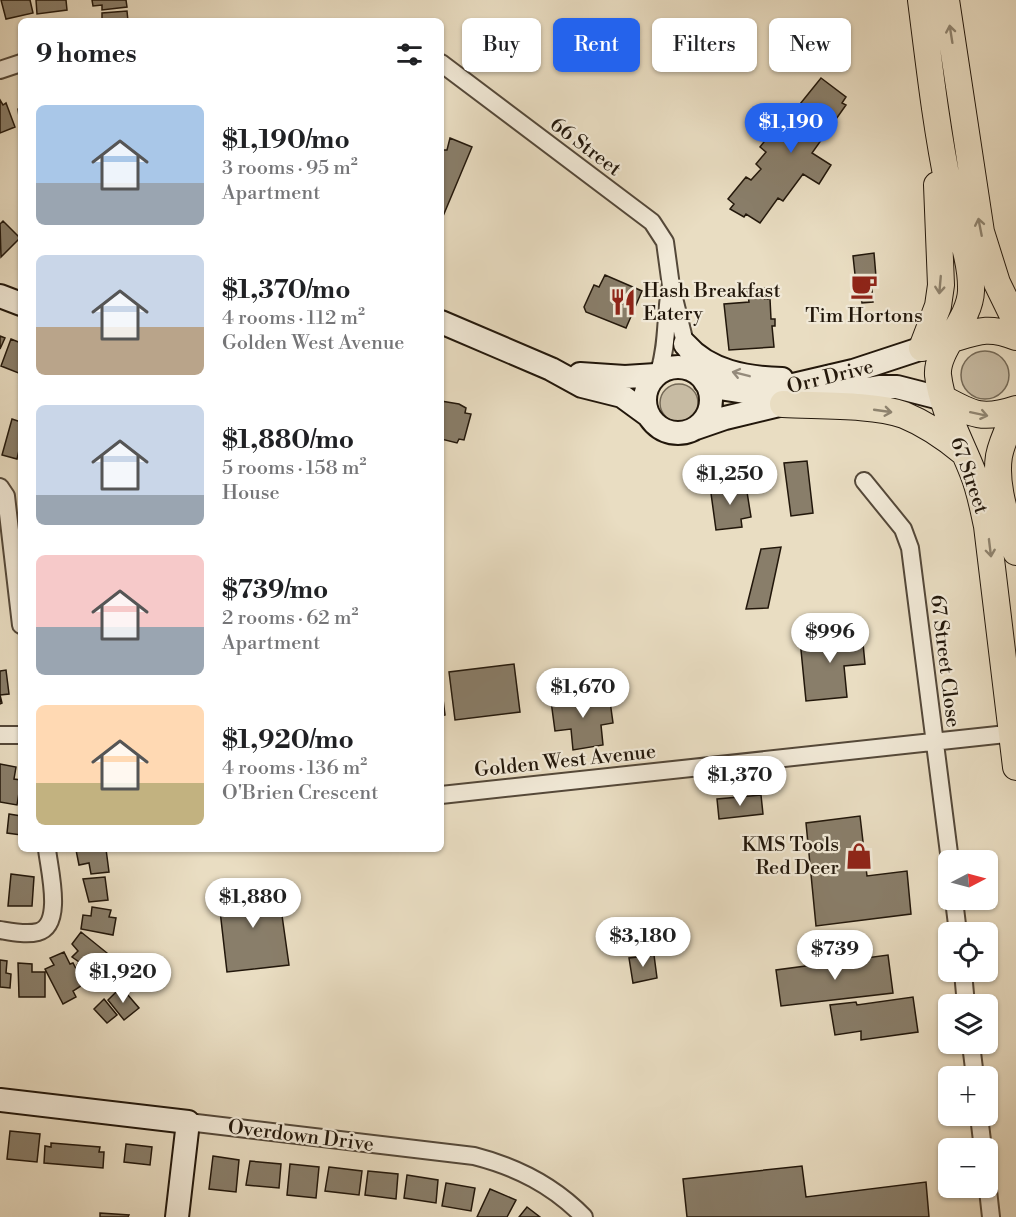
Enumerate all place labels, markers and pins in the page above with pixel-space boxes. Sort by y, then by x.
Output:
pin: $1,190 [742,103,840,154]
cafe icon: Tim Hortons [849,271,879,301]
place label: Hash Breakfast Eatery [643,279,781,327]
restaurant icon: Hash Breakfast Eatery [608,287,638,317]
place label: Tim Hortons [805,304,923,329]
pin: $1,250 [681,455,779,506]
pin: $996 [794,613,866,664]
pin: $1,670 [534,668,632,719]
pin: $1,370 [691,756,789,807]
place label: KMS Tools Red Deer [742,833,839,881]
shop icon: KMS Tools Red Deer [844,841,874,871]
pin: $1,880 [204,878,302,929]
pin: $3,180 [594,917,692,968]
pin: $739 [799,930,871,981]
pin: $1,920 [74,953,172,1004]

